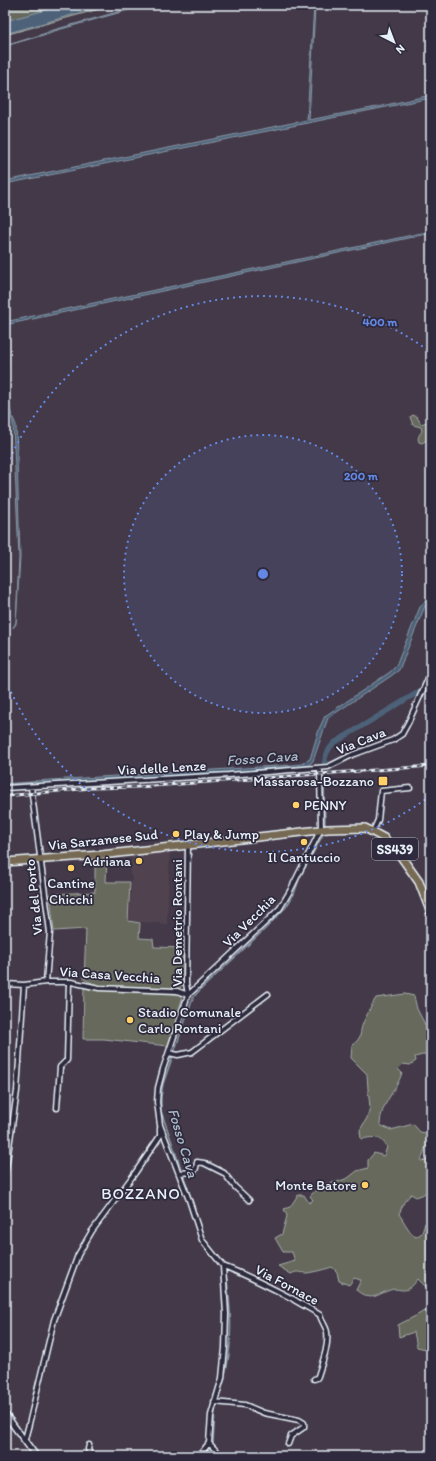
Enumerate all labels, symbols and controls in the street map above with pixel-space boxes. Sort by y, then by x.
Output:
north arrow [374,22,414,62]
text: N [393,42,407,56]
text: 400 m [363,315,398,329]
text: 200 m [344,469,379,483]
centre of rings [256,567,270,581]
street label: Via Cava [334,723,389,759]
water label: Fosso Cava [226,747,298,769]
street label: Via delle Lenze [117,757,207,779]
place label: Massarosa-Bozzano [253,773,374,790]
marker: Massarosa-Bozzano [377,775,389,787]
place label: PENNY [304,797,347,814]
marker: PENNY [291,800,301,810]
street label: Via Sarzanese Sud [47,826,159,854]
place label: Play & Jump [184,826,259,843]
marker: Play & Jump [171,829,181,839]
marker: Il Cantuccio [299,837,309,847]
road number: SS439 [372,838,418,860]
place label: Il Cantuccio [268,849,340,866]
place label: Adriana [83,853,132,870]
marker: Adriana [134,856,144,866]
street label: Via del Porto [22,858,46,936]
street label: Via Demetrio Rontani [169,859,186,987]
marker: Cantine Chicchi [66,863,76,873]
place label: Cantine Chicchi [47,875,95,908]
street label: Via Vecchia [219,891,279,951]
street label: Via Casa Vecchia [59,963,162,987]
place label: Stadio Comunale Carlo Rontani [138,1004,242,1037]
marker: Stadio Comunale Carlo Rontani [125,1015,135,1025]
water label: Fosso Cava [164,1106,202,1180]
place label: Monte Batore [275,1177,357,1194]
marker: Monte Batore [360,1180,370,1190]
district label: BOZZANO [101,1184,181,1203]
street label: Via Fornace [252,1261,322,1309]

